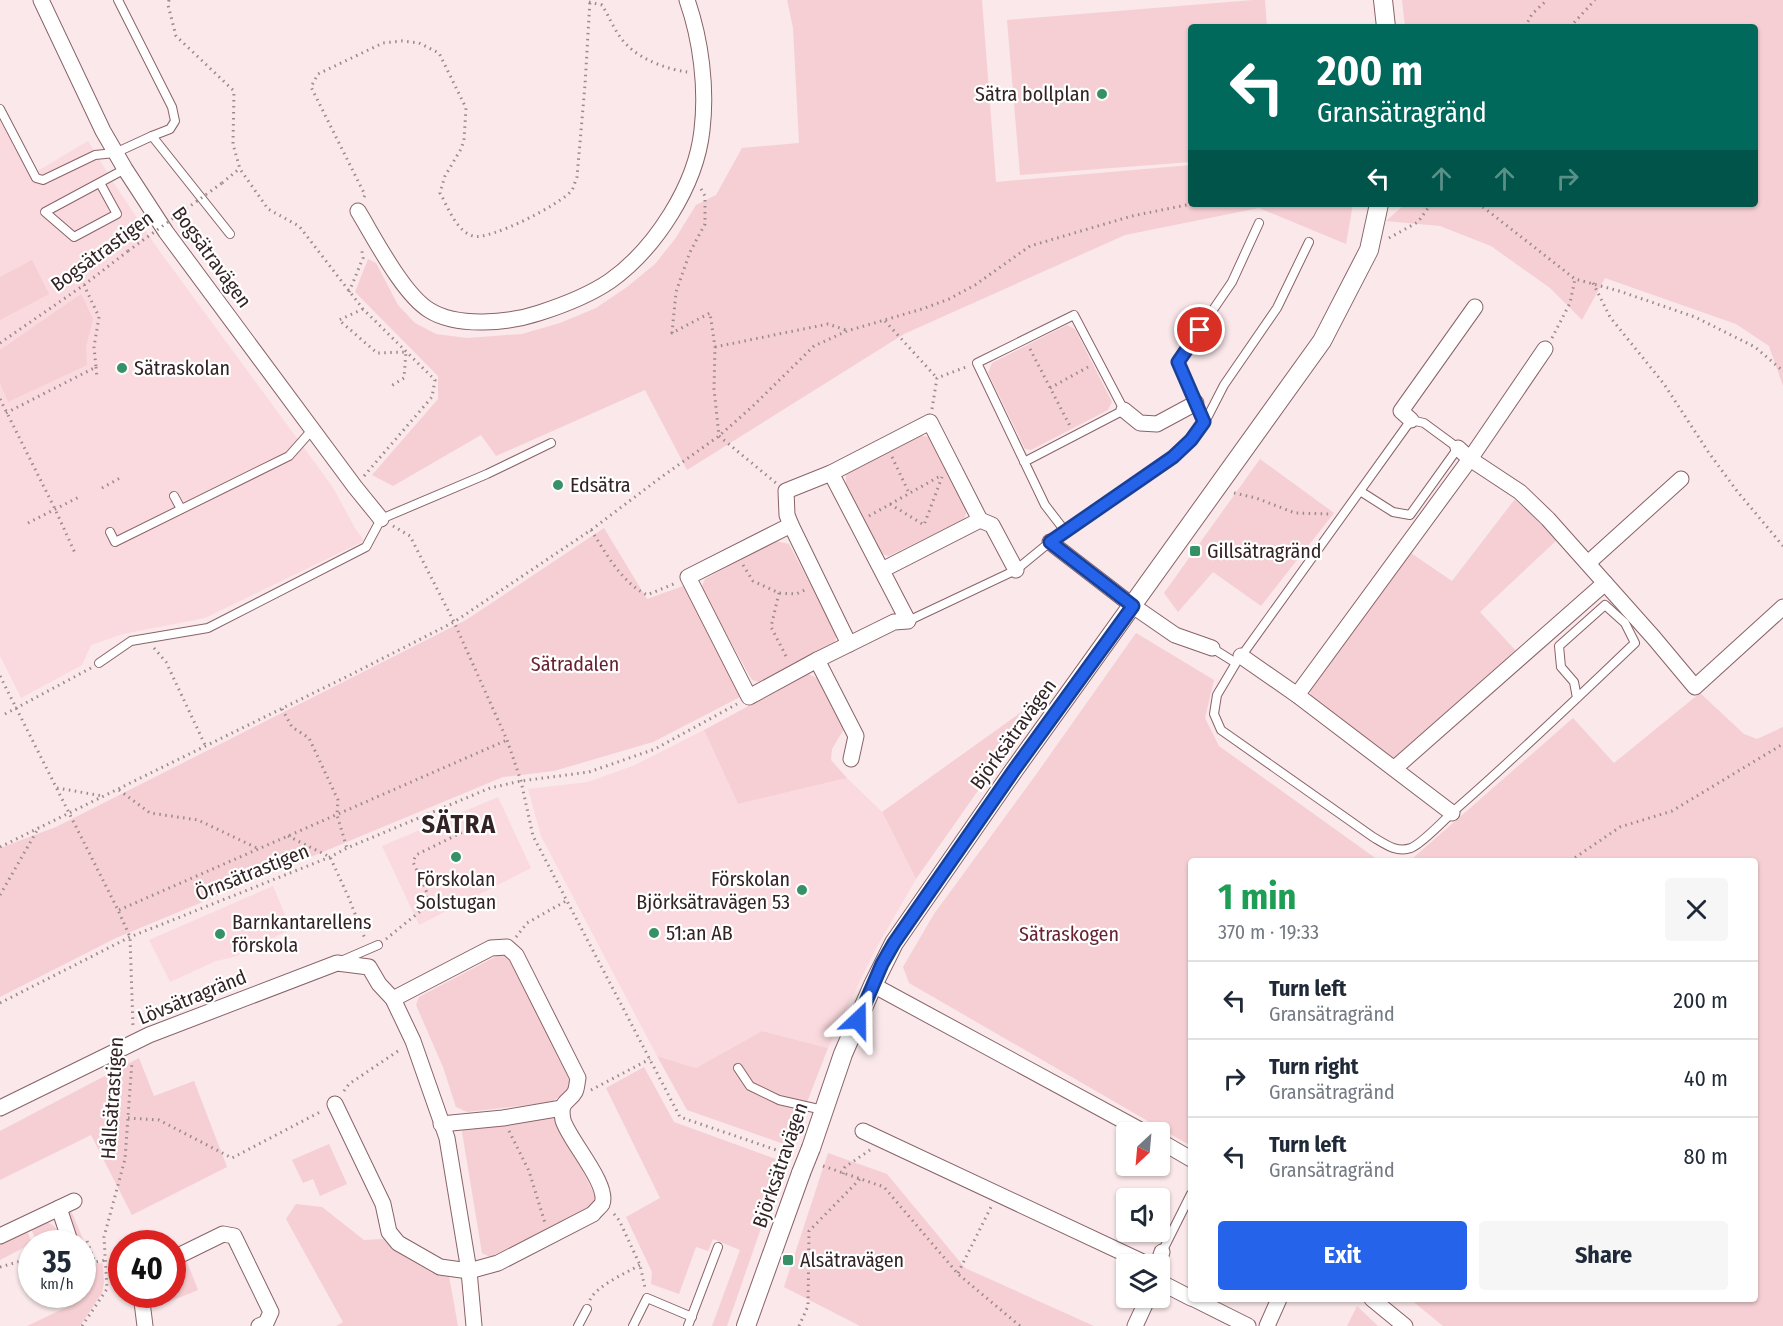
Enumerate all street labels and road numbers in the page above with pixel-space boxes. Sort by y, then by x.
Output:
street label: Bogsätravägen [167,202,257,312]
street label: Bogsätrastigen [46,206,158,296]
street label: Björksätravägen [965,674,1061,794]
street label: Örnsätrastigen [192,838,312,906]
street label: Lövsätragränd [134,964,250,1030]
street label: Hållsätrastigen [96,1036,128,1160]
street label: Björksätravägen [747,1099,813,1231]

